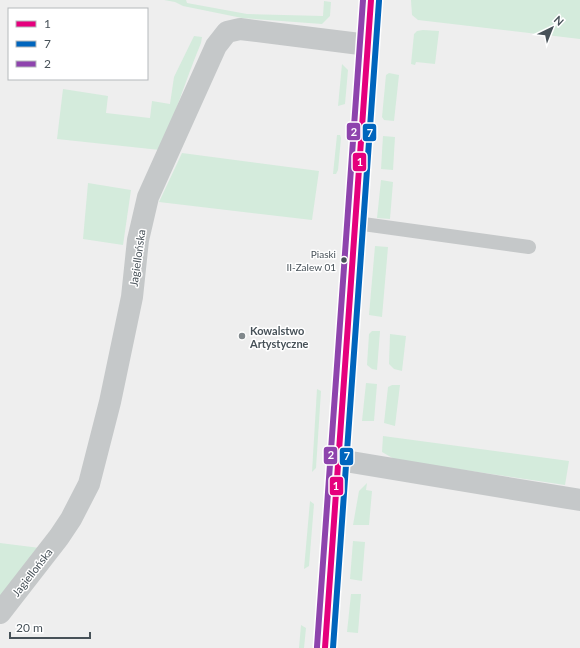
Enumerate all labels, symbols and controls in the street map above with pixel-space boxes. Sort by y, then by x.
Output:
legend [8,8,148,80]
north arrow [532,8,572,48]
text: N [552,13,567,28]
text: 1 [44,16,51,31]
text: 7 [44,36,51,51]
text: 2 [44,56,51,71]
line badge: 2 [346,122,361,141]
line badge: 7 [362,123,377,142]
text: 2 [351,125,357,138]
text: 7 [367,126,373,139]
line badge: 1 [352,152,367,172]
text: 1 [357,155,363,168]
street label: Jagiellońska [127,229,147,287]
place label: Piaski II-Zalew 01 [286,248,336,273]
marker: Piaski II-Zalew 01 [339,255,349,265]
place label: Kowalstwo Artystyczne [249,324,309,350]
marker: Kowalstwo Artystyczne [237,331,247,341]
line badge: 2 [323,446,338,465]
line badge: 7 [339,447,354,466]
text: 2 [328,448,334,461]
text: 7 [344,449,350,462]
line badge: 1 [329,476,344,496]
text: 1 [333,479,339,492]
street label: Jagiellońska [9,545,55,599]
scale bar [10,614,90,640]
text: 20 m [16,620,43,635]

